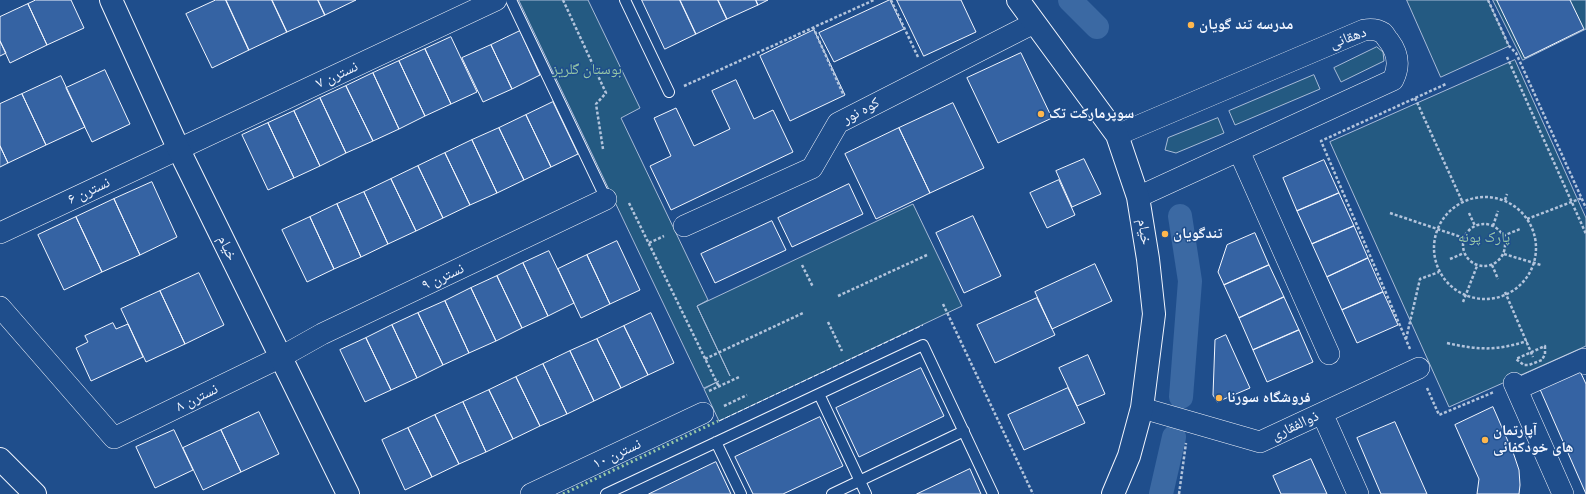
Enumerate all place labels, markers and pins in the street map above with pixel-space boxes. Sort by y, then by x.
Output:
place label: مدرسه تند گویان [1199,16,1293,34]
marker: مدرسه تند گویان [1186,20,1196,30]
place label: سوپرمارکت تک [1049,105,1134,123]
marker: سوپرمارکت تک [1036,109,1046,119]
place label: تندگویان [1173,225,1222,243]
marker: تندگویان [1160,229,1170,239]
place label: فروشگاه سورنا [1227,389,1311,407]
marker: فروشگاه سورنا [1214,393,1224,403]
place label: آپارتمان های خودکفائی [1493,422,1574,457]
marker: آپارتمان های خودکفائی [1480,435,1490,445]

